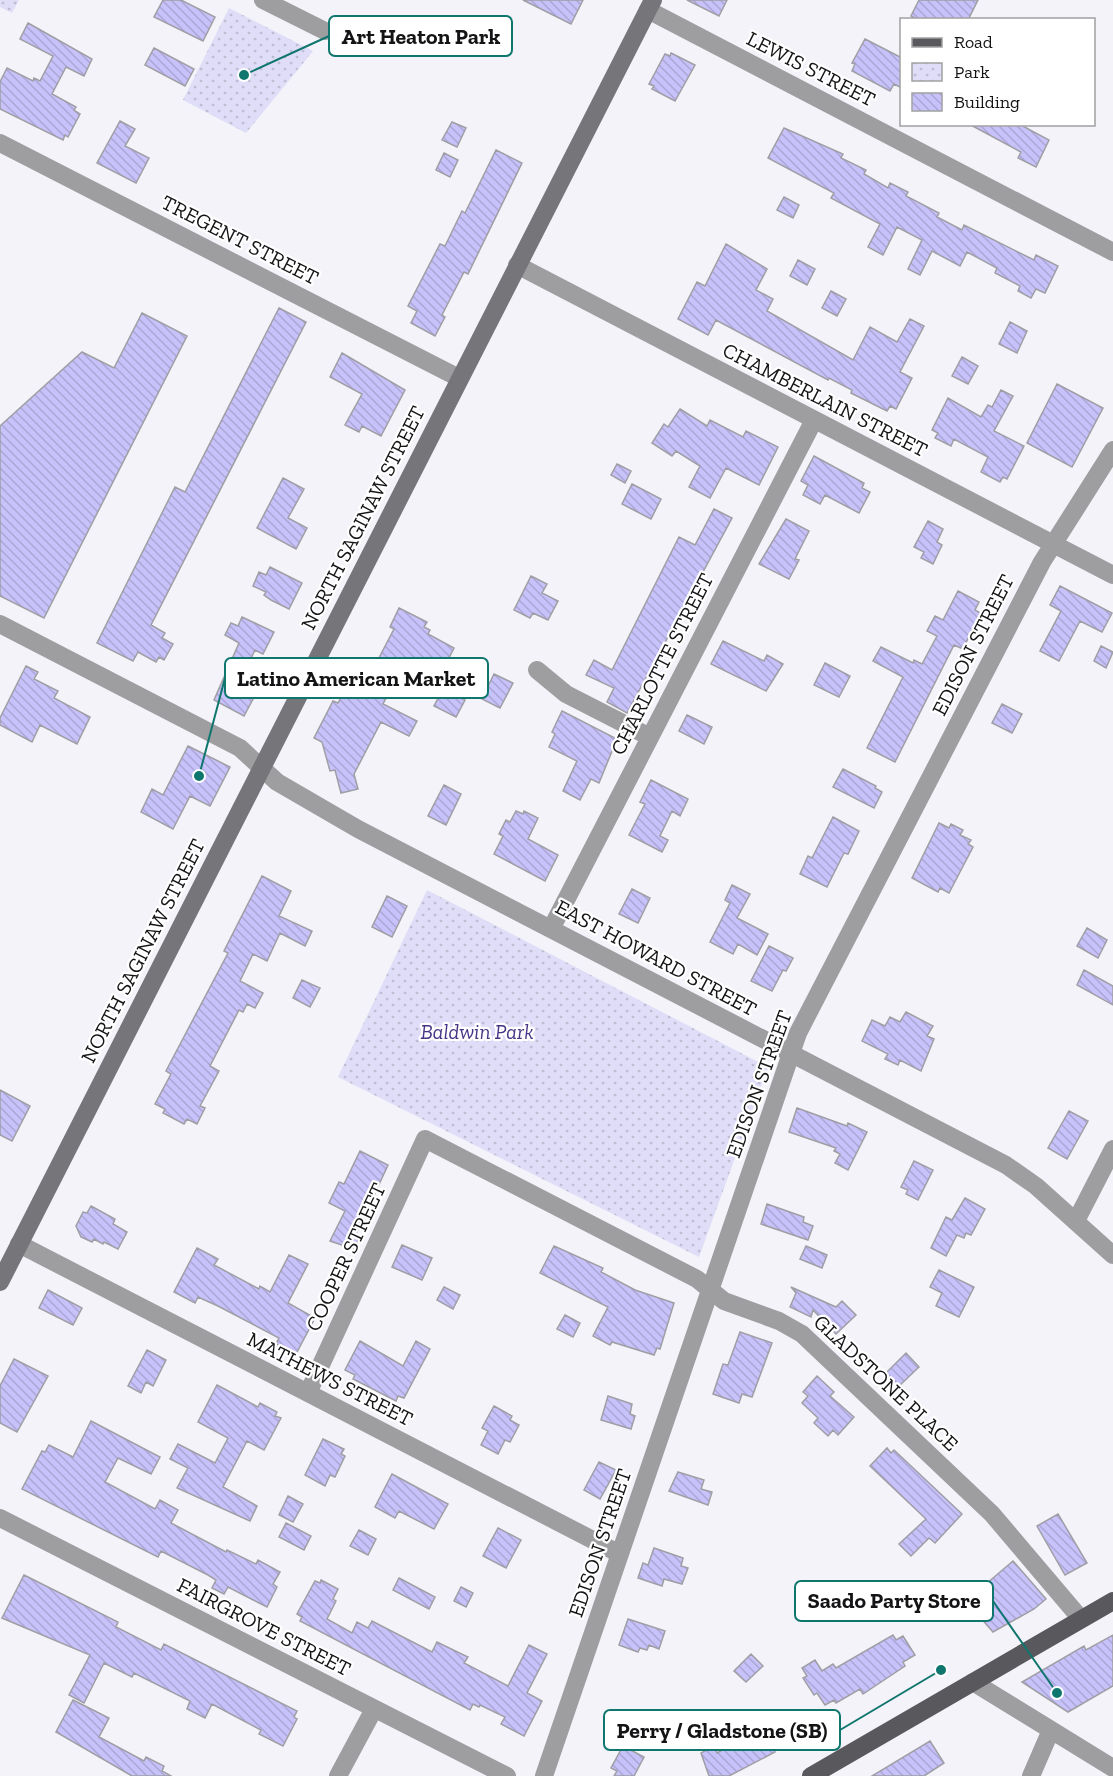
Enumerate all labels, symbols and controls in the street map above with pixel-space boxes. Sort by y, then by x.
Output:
callout: Art Heaton Park [329,16,512,56]
legend [900,18,1095,126]
text: Art Heaton Park [341,23,501,50]
street label: LEWIS STREET [743,25,880,112]
text: Road [954,31,993,53]
text: Park [954,61,990,83]
text: Building [954,91,1020,113]
street label: TREGENT STREET [157,189,323,290]
street label: CHAMBERLAIN STREET [719,337,932,462]
street label: NORTH SAGINAW STREET [295,402,430,634]
street label: CHARLOTTE STREET [605,569,718,759]
street label: EDISON STREET [926,570,1019,720]
callout: Latino American Market [225,658,488,698]
text: Latino American Market [237,665,475,692]
street label: NORTH SAGINAW STREET [75,835,210,1067]
street label: EAST HOWARD STREET [551,894,761,1021]
street label: EDISON STREET [720,1007,797,1161]
park label: Baldwin Park [420,1019,534,1044]
street label: COOPER STREET [300,1179,391,1335]
street label: GLADSTONE PLACE [809,1309,964,1456]
street label: MATHEWS STREET [243,1326,417,1431]
street label: EDISON STREET [562,1465,637,1620]
street label: FAIRGROVE STREET [173,1572,355,1681]
callout: Saado Party Store [795,1581,993,1621]
text: Saado Party Store [807,1587,981,1614]
callout: Perry / Gladstone (SB) [604,1710,840,1750]
text: Perry / Gladstone (SB) [617,1717,827,1744]

